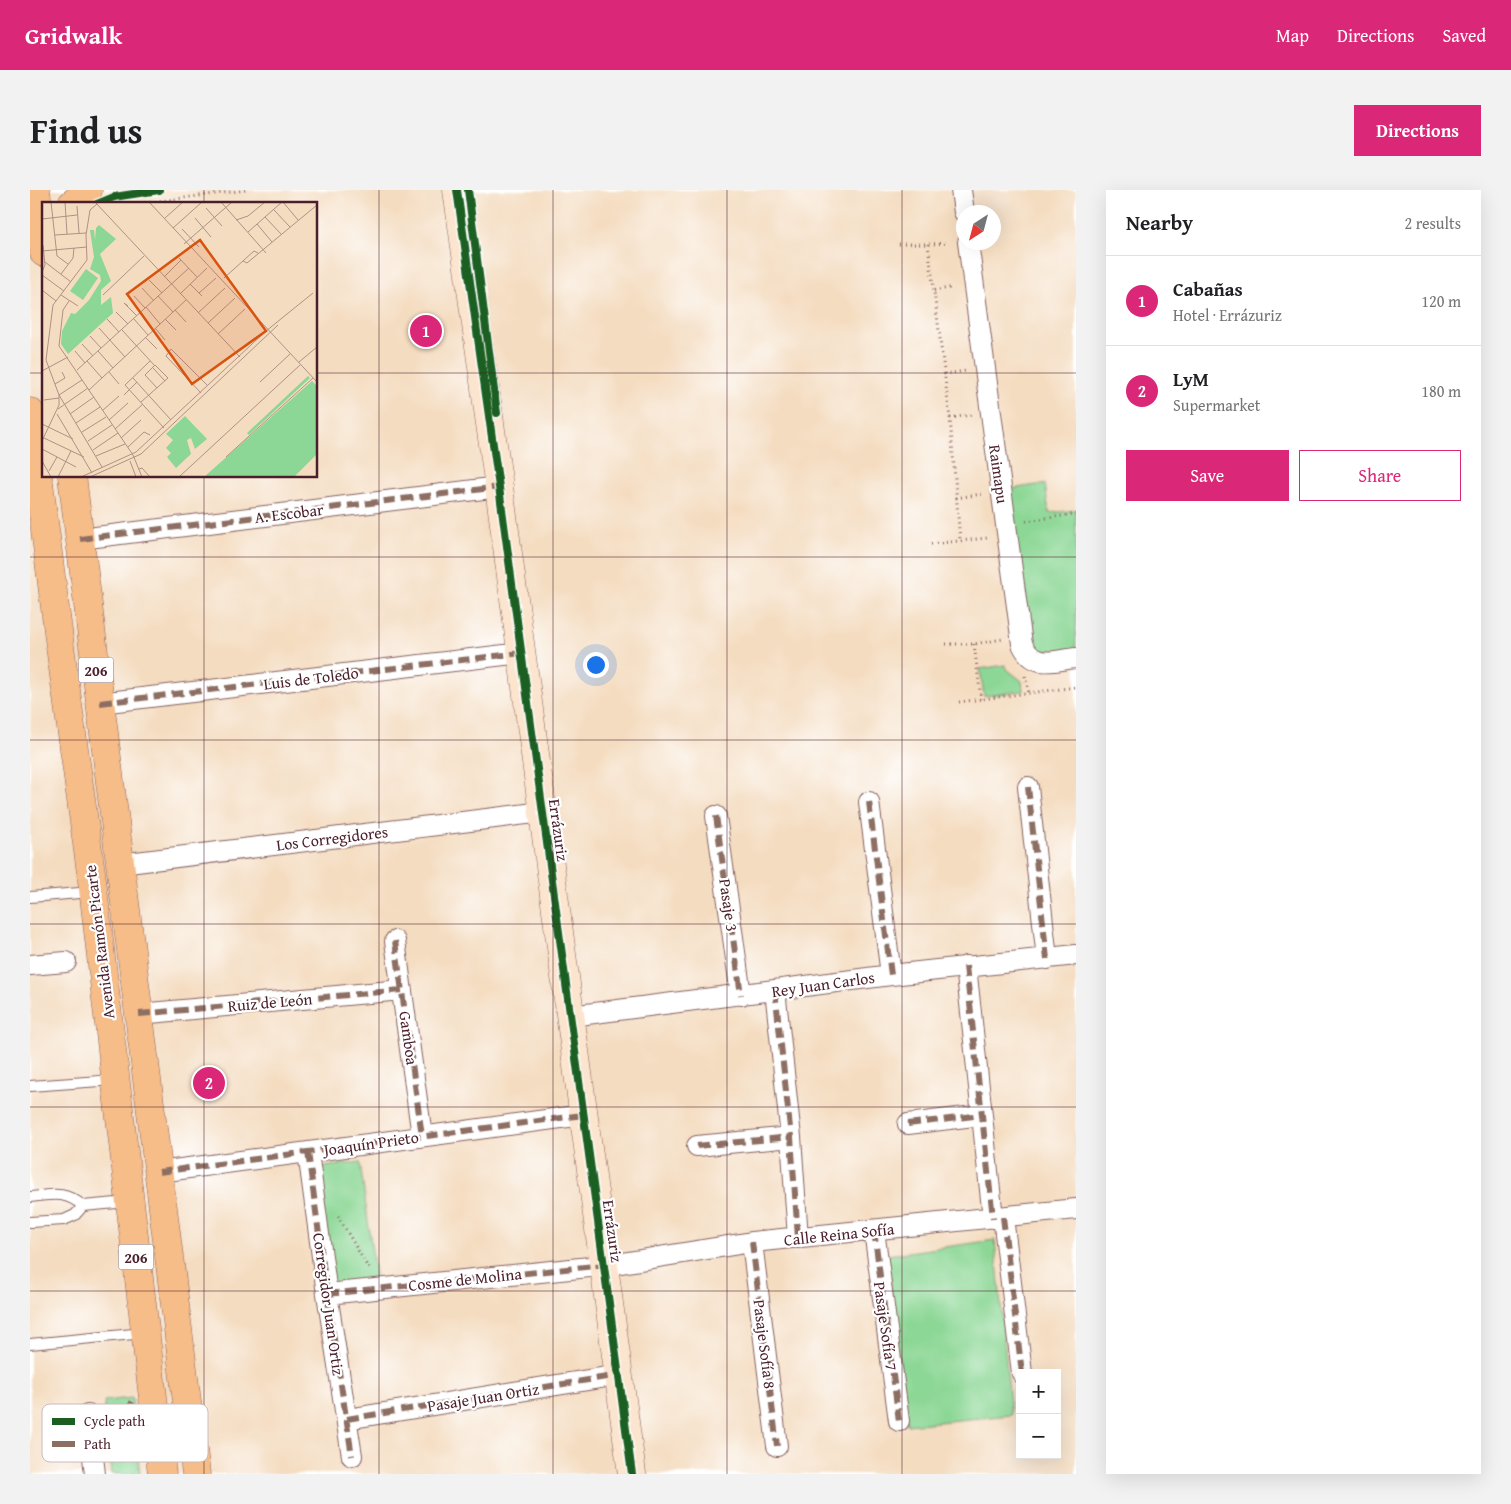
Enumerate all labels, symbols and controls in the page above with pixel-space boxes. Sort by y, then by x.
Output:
text: Gridwalk [25,18,122,53]
text: Map [1276,22,1309,49]
text: Directions [1337,22,1414,49]
text: Saved [1442,22,1486,49]
text: Find us [30,105,143,156]
button: Directions [1354,105,1481,156]
inset map [42,202,318,478]
north arrow [956,205,1001,250]
text: Nearby [1126,207,1193,238]
text: 2 results [1404,211,1461,235]
text: Cabañas [1173,275,1243,303]
text: 1 [1138,289,1146,313]
text: 120 m [1421,289,1461,313]
text: Hotel · Errázuriz [1173,303,1282,327]
pin: 1 [410,312,442,350]
text: LyM [1173,365,1209,393]
text: 2 [1138,379,1146,403]
text: 180 m [1421,379,1461,403]
text: Supermarket [1173,393,1260,417]
street label: Raimapu [983,443,1015,505]
button: Save [1126,450,1289,501]
button: Share [1299,450,1461,501]
street label: A. Escobar [253,497,325,529]
your location [583,652,609,678]
road number: 206 [78,658,114,682]
street label: Luis de Toledo [262,660,360,696]
street label: Errázuriz [543,797,575,863]
street label: Los Corregidores [275,819,389,857]
street label: Avenida Ramón Picarte [78,864,120,1020]
street label: Pasaje 3 [713,877,745,933]
street label: Rey Juan Carlos [770,965,876,1003]
street label: Ruiz de León [227,986,313,1018]
street label: Gamboa [393,1010,425,1067]
pin: 2 [193,1064,225,1102]
street label: Joaquín Prieto [320,1124,420,1162]
street label: Errázuriz [597,1198,629,1264]
street label: Calle Reina Sofía [783,1216,896,1252]
street label: Corregidor Juan Ortiz [307,1231,351,1377]
road number: 206 [118,1244,154,1270]
street label: Cosme de Molina [407,1261,523,1297]
street label: Pasaje Sofía 7 [868,1280,904,1372]
street label: Pasaje Sofía 8 [748,1298,782,1390]
map controls [1016,1369,1061,1459]
button: + [1016,1369,1061,1414]
street label: Pasaje Juan Ortiz [426,1376,540,1418]
legend [42,1404,208,1462]
text: Cycle path [84,1411,145,1431]
button: − [1016,1414,1061,1459]
text: Path [84,1434,111,1454]

